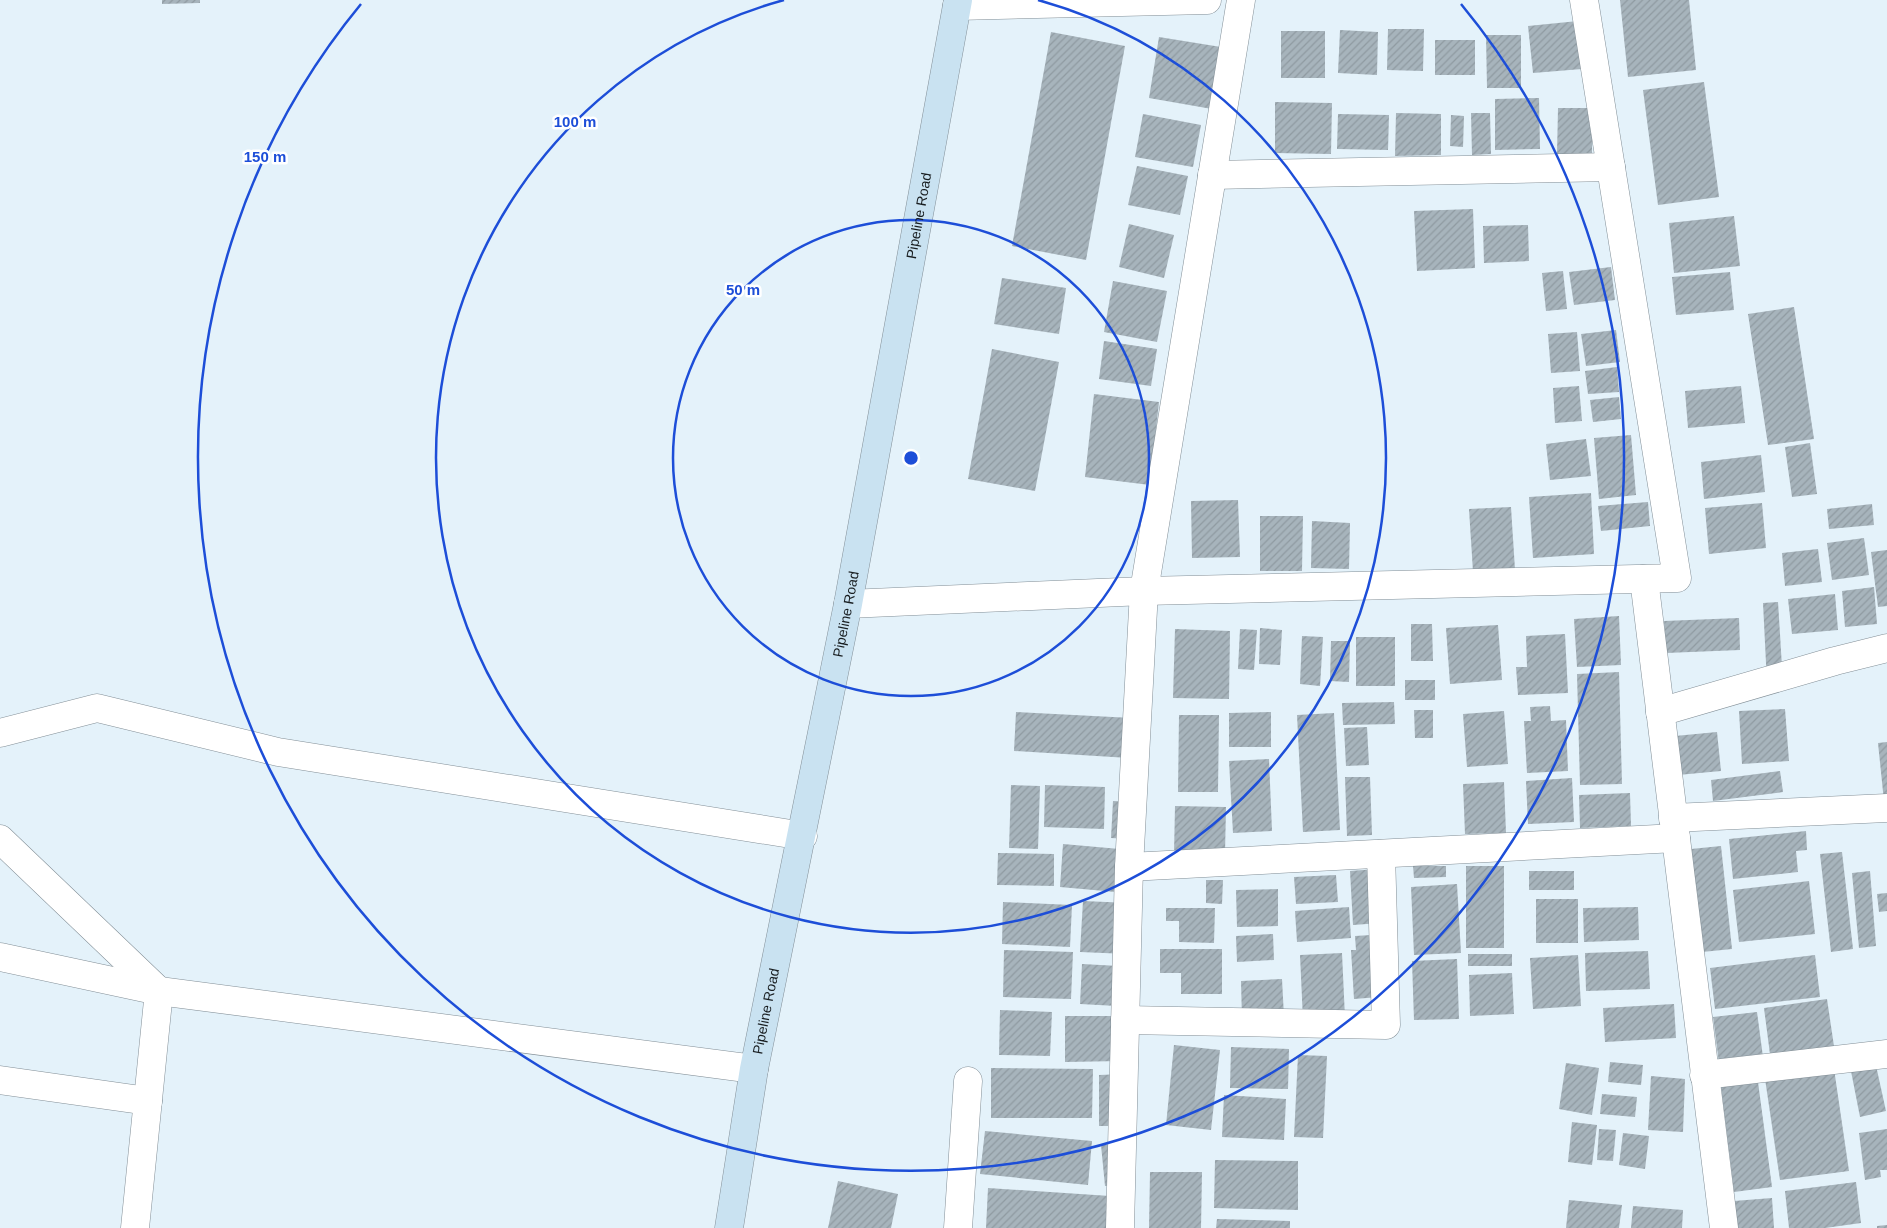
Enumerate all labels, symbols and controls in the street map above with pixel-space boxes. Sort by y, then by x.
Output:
text: 100 m [554,113,596,130]
text: 150 m [244,148,286,165]
street label: Pipeline Road [903,171,934,260]
text: 50 m [726,281,760,298]
centre of rings [902,449,920,467]
street label: Pipeline Road [829,570,862,659]
street label: Pipeline Road [749,967,782,1056]

